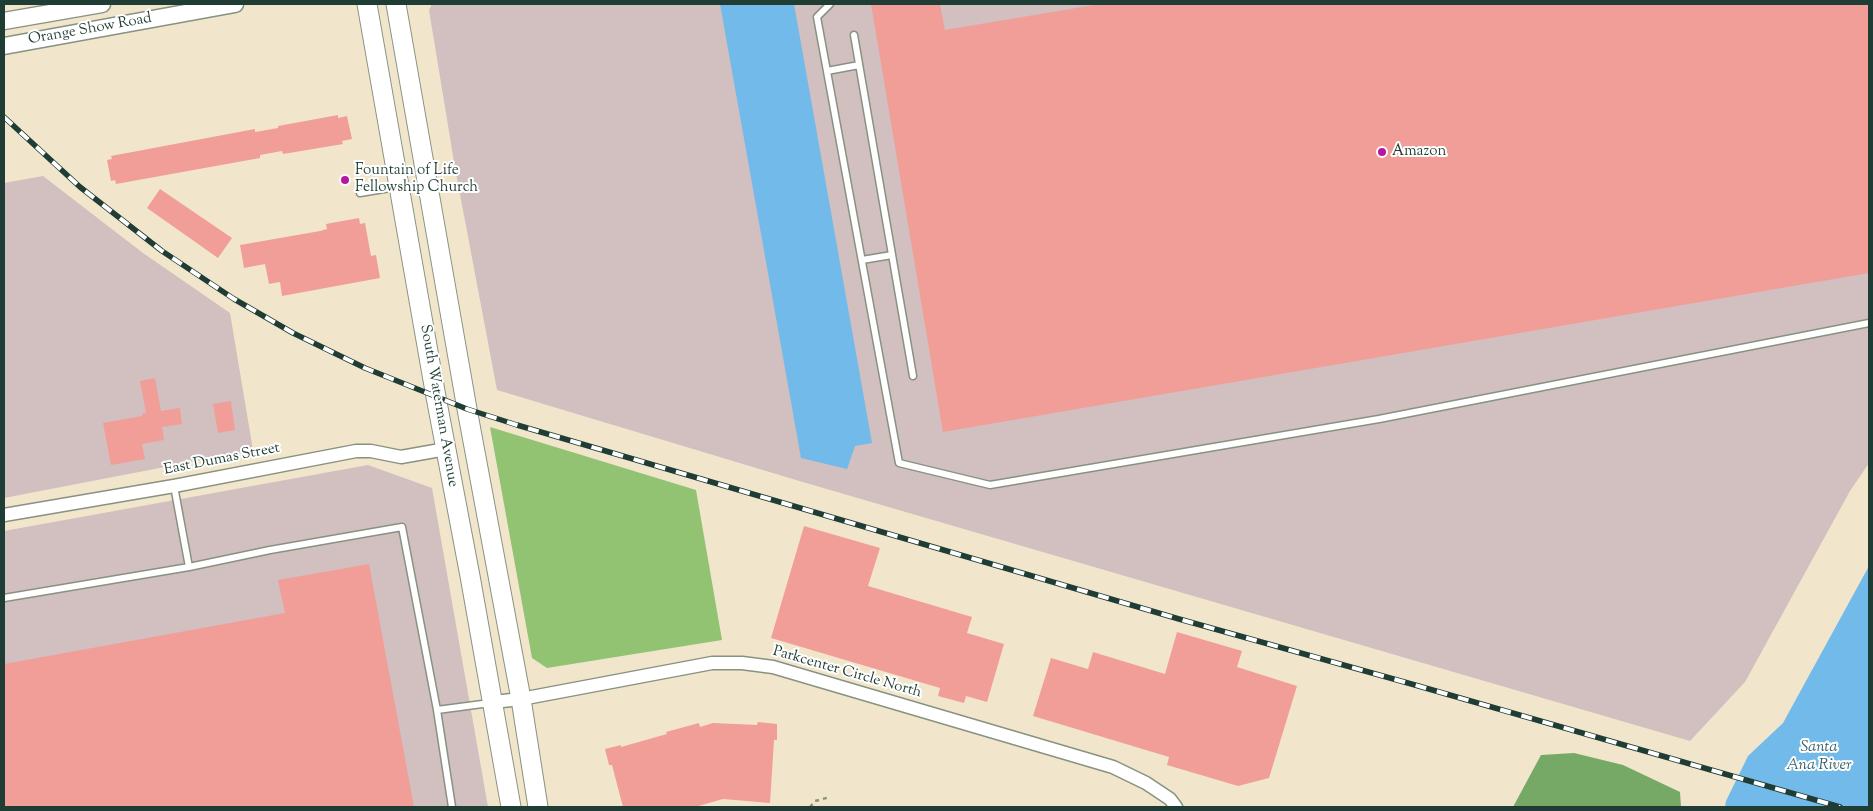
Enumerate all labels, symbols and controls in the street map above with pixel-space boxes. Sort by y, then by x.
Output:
street label: Orange Show Road [27,10,153,50]
place label: Amazon [1392,143,1446,161]
marker: Amazon [1376,146,1388,158]
place label: Fountain of Life Fellowship Church [355,162,478,197]
marker: Fountain of Life Fellowship Church [339,174,351,186]
street label: South Waterman Avenue [415,323,461,489]
street label: East Dumas Street [162,440,282,480]
street label: Parkcenter Circle North [771,643,923,703]
water label: Santa Ana River [1786,738,1852,776]

